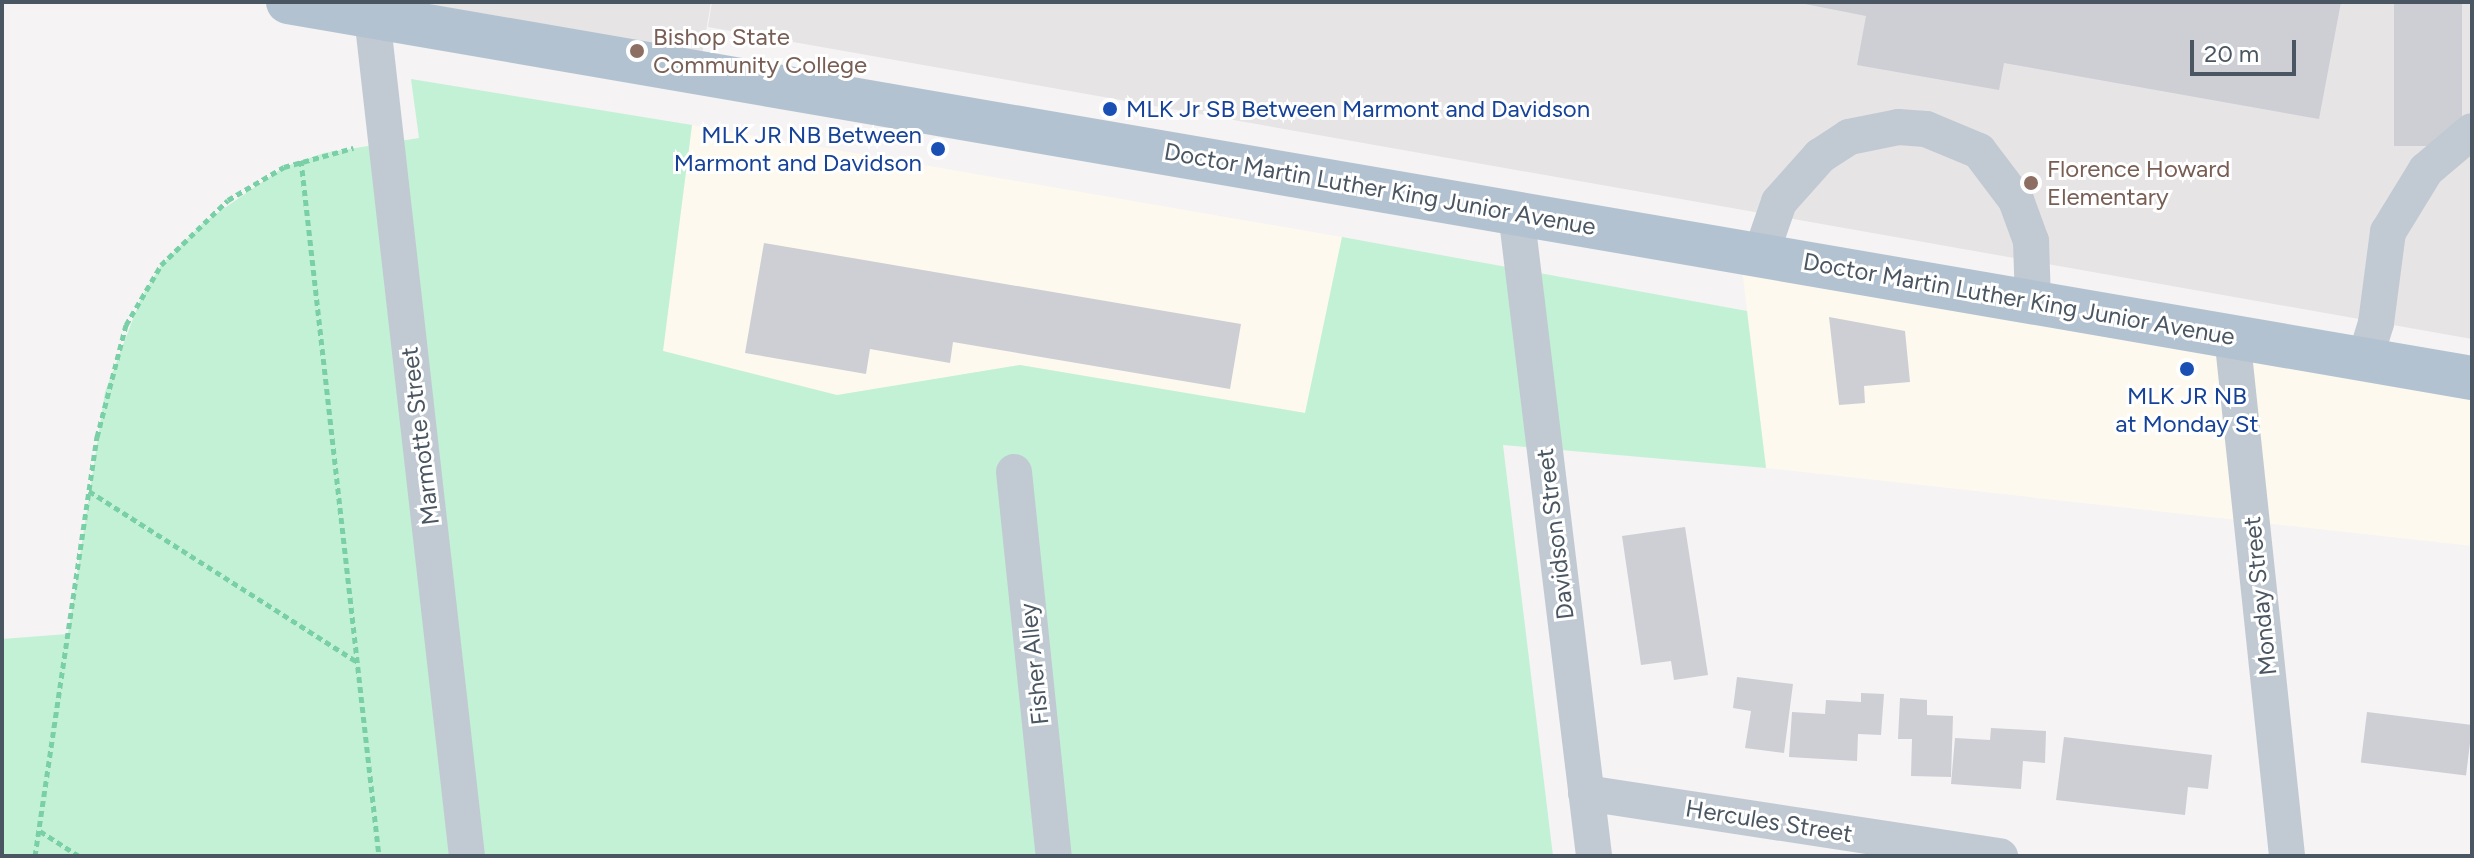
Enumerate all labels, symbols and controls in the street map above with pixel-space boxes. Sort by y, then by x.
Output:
place label: Bishop State Community College [653,23,867,79]
scale bar [2194,24,2300,74]
text: 20 m [2204,39,2259,68]
marker: Bishop State Community College [628,42,646,60]
place label: MLK Jr SB Between Marmont and Davidson [1126,95,1590,123]
marker: MLK Jr SB Between Marmont and Davidson [1101,100,1119,118]
place label: MLK JR NB Between Marmont and Davidson [674,121,922,177]
street label: Doctor Martin Luther King Junior Avenue [1162,137,1598,241]
marker: MLK JR NB Between Marmont and Davidson [929,140,947,158]
place label: Florence Howard Elementary [2047,155,2230,211]
marker: Florence Howard Elementary [2022,174,2040,192]
street label: Doctor Martin Luther King Junior Avenue [1801,247,2237,351]
street label: Marmotte Street [395,345,445,527]
marker: MLK JR NB at Monday St [2178,360,2196,378]
place label: MLK JR NB at Monday St [2115,382,2259,438]
street label: Davidson Street [1530,447,1580,621]
street label: Monday Street [2237,515,2283,677]
street label: Fisher Alley [1013,602,1055,726]
street label: Hercules Street [1684,794,1854,848]

